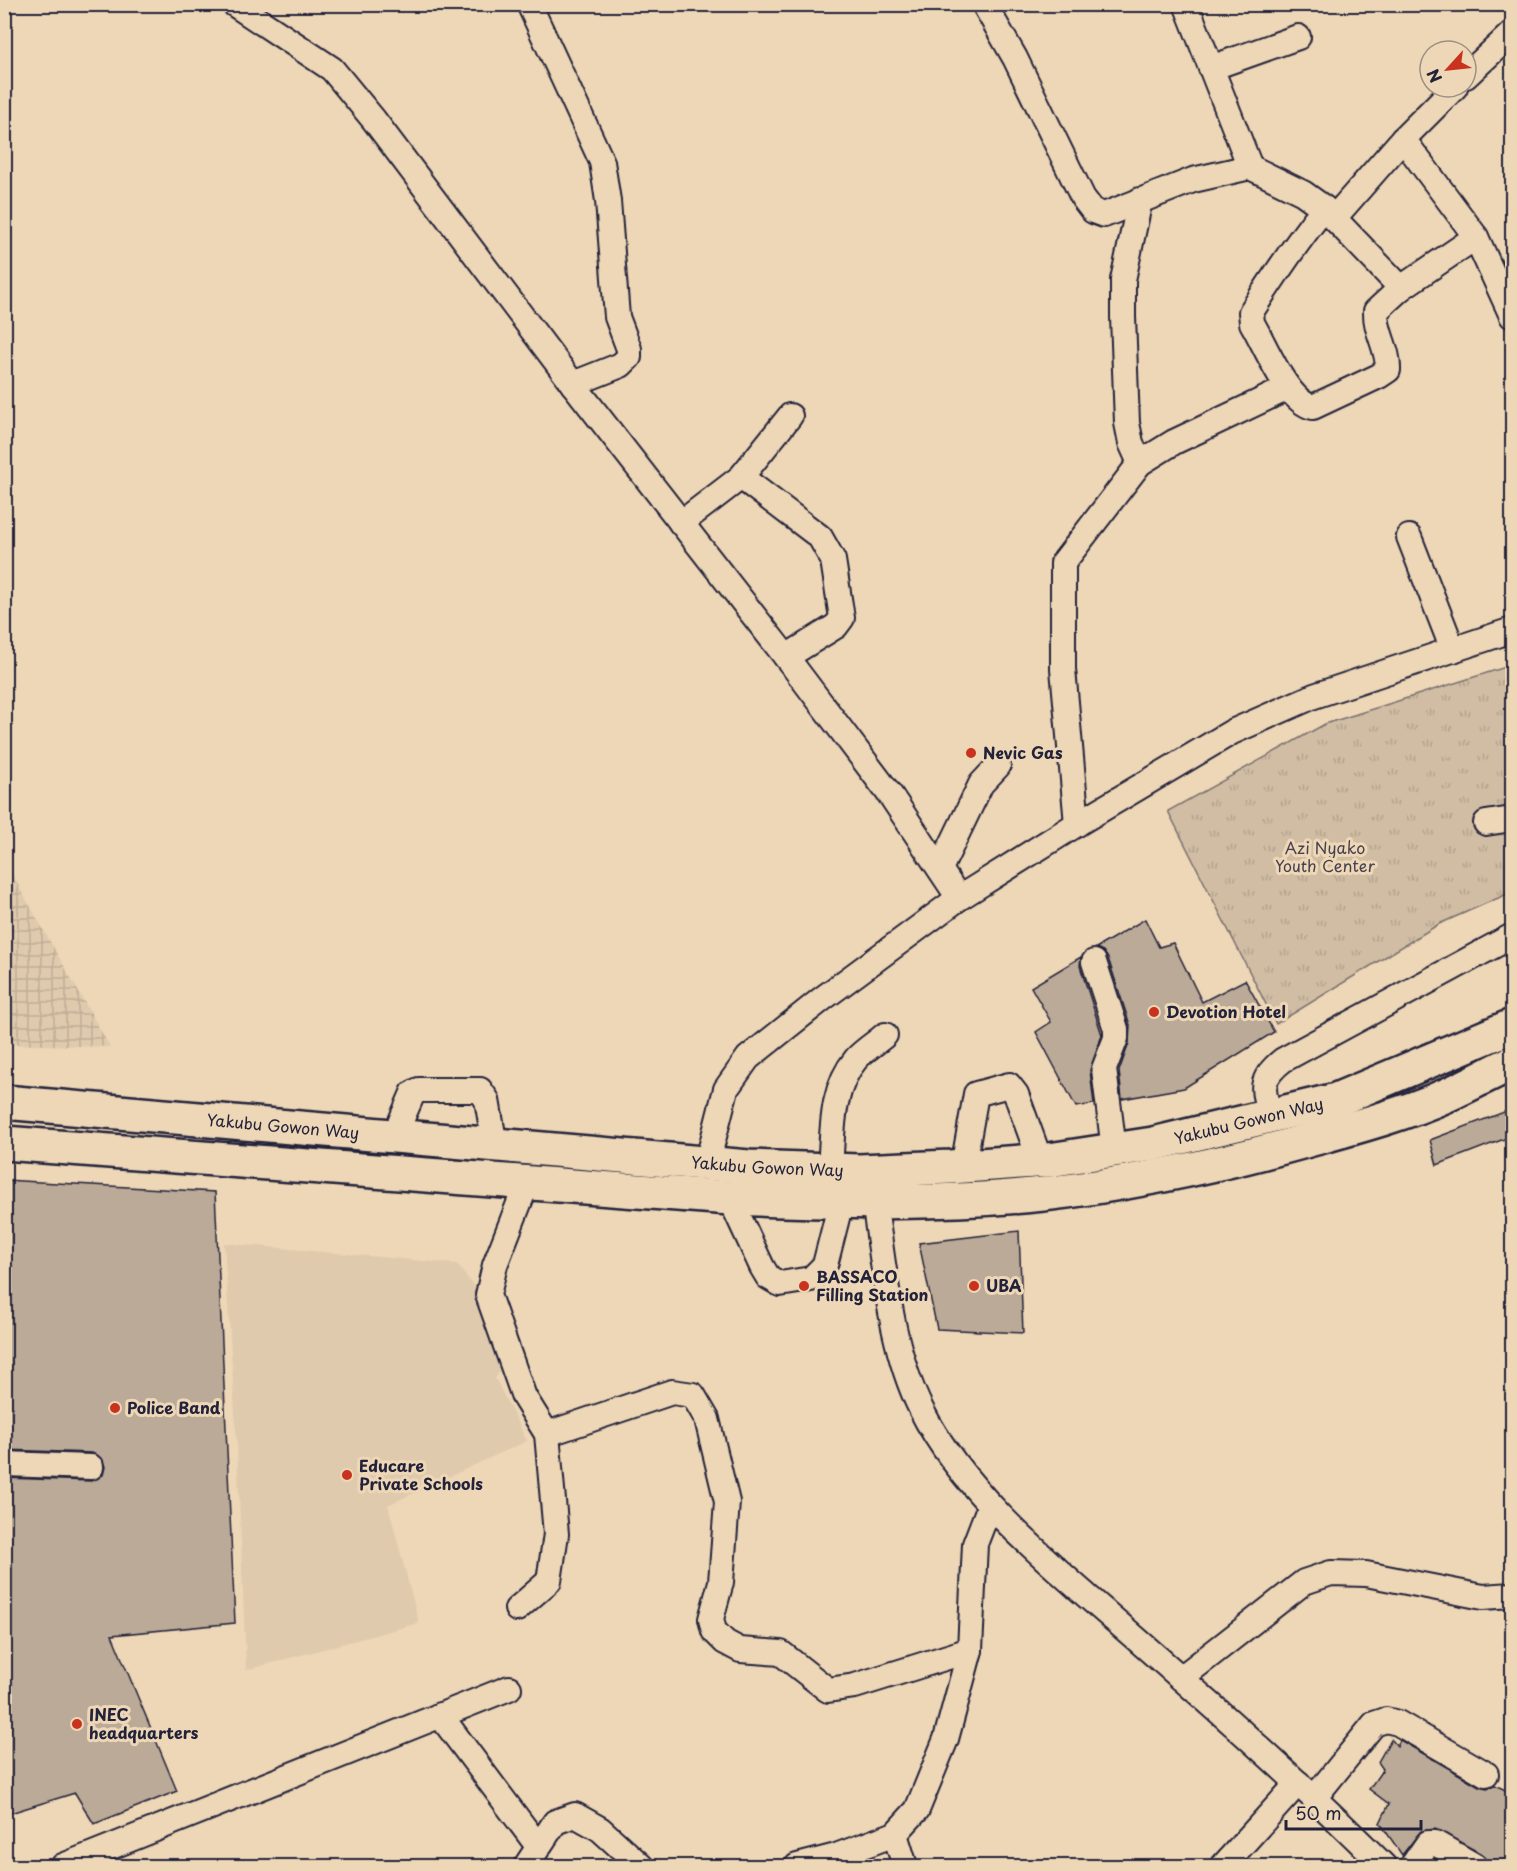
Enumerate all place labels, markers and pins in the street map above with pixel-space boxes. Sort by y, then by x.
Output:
place label: Nevic Gas [983,740,1063,764]
marker: Nevic Gas [964,746,978,760]
place label: Devotion Hotel [1166,999,1286,1023]
marker: Devotion Hotel [1147,1005,1161,1019]
place label: BASSACO Filling Station [816,1264,928,1306]
place label: UBA [986,1273,1022,1297]
marker: BASSACO Filling Station [797,1279,811,1293]
marker: UBA [967,1279,981,1293]
place label: Police Band [127,1395,221,1419]
marker: Police Band [108,1401,122,1415]
place label: Educare Private Schools [359,1453,483,1495]
marker: Educare Private Schools [340,1468,354,1482]
place label: INEC headquarters [89,1702,199,1744]
marker: INEC headquarters [70,1717,84,1731]

